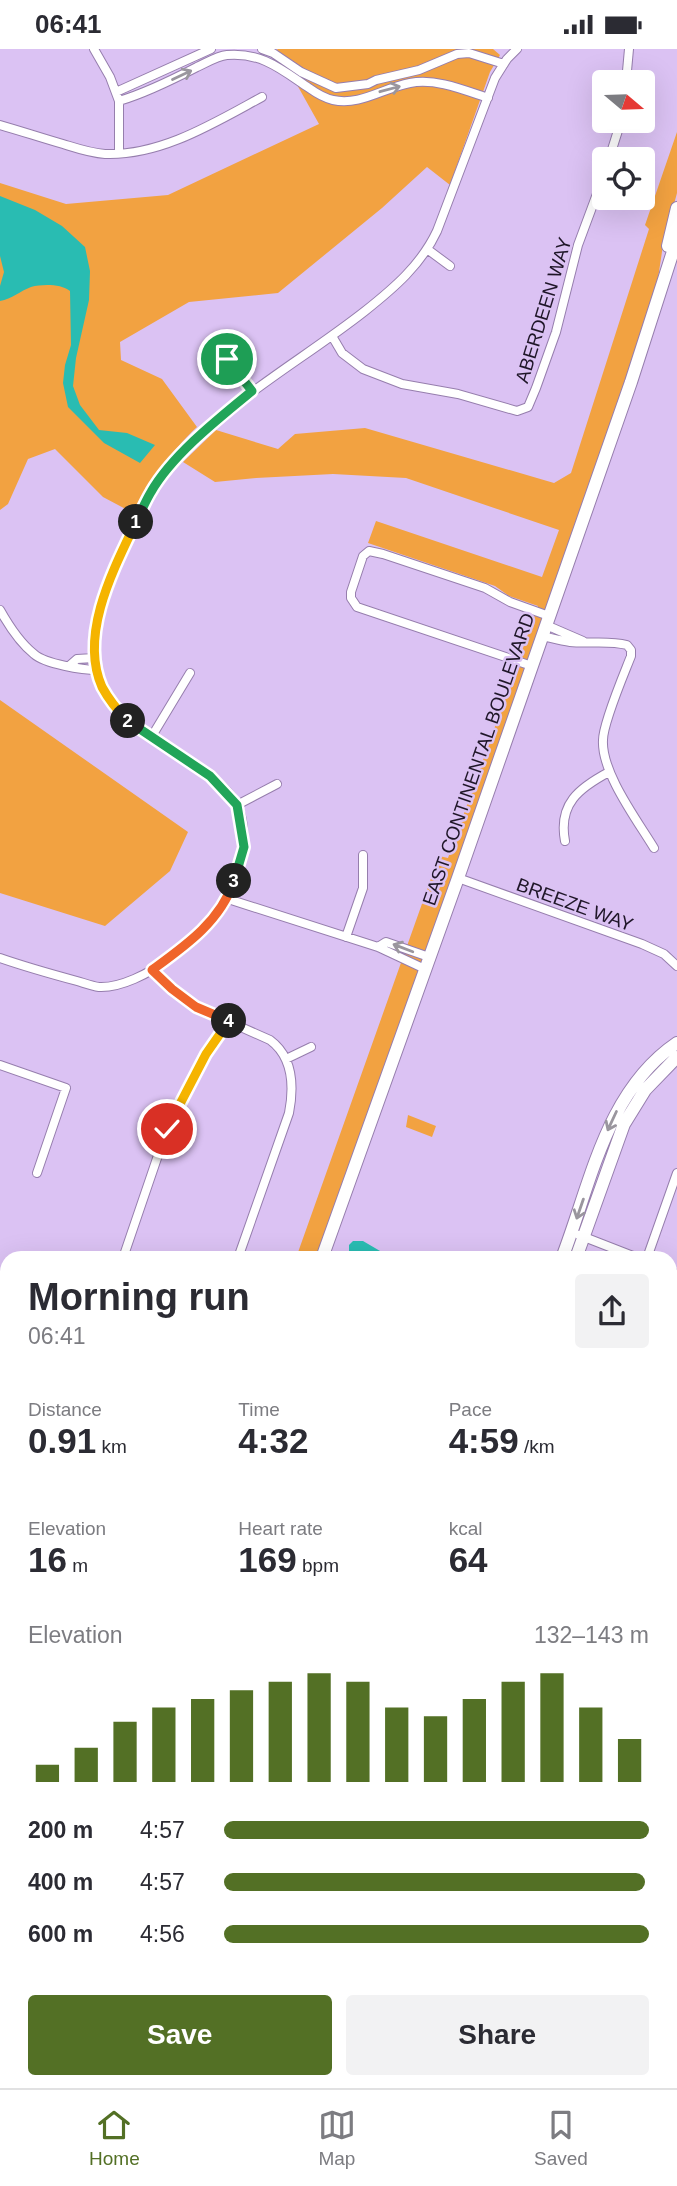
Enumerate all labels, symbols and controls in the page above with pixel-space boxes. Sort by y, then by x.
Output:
text: 06:41 [35,9,102,39]
one-way arrow [170,68,192,81]
north arrow [592,70,654,133]
map controls [592,70,655,210]
one-way arrow [378,82,401,95]
button: locate [592,147,655,210]
street label: ABERDEEN WAY [511,235,576,385]
pin [197,329,257,389]
icon: arrive [208,340,246,378]
pin: 1 [118,505,154,539]
text: 1 [130,511,141,532]
street label: EAST CONTINENTAL BOULEVARD [418,610,538,908]
pin: 2 [110,703,146,739]
text: 2 [122,710,133,731]
pin: 3 [216,863,252,899]
text: 3 [228,870,239,891]
street label: BREEZE WAY [514,874,636,935]
one-way arrow [393,941,414,953]
pin: 4 [212,1003,246,1039]
text: 4 [223,1010,234,1031]
pin [137,1099,197,1159]
icon: check [148,1110,186,1148]
one-way arrow [605,1110,618,1131]
one-way arrow [573,1198,586,1220]
button: share [575,1274,649,1348]
text: Morning run [28,1276,250,1318]
text: 06:41 [28,1323,86,1349]
text: Distance [28,1399,102,1420]
text: Time [238,1399,280,1420]
text: Pace [449,1399,492,1420]
text: 0.91 [28,1421,96,1460]
text: 4:32 [238,1421,308,1460]
text: 4:59 [449,1421,519,1460]
text: km [96,1436,127,1457]
text: /km [519,1436,555,1457]
text: Elevation [28,1518,106,1539]
text: Heart rate [238,1518,323,1539]
text: kcal [449,1518,482,1539]
text: 16 [28,1540,67,1579]
text: 169 [238,1540,297,1579]
text: 64 [449,1540,488,1579]
text: m [67,1555,88,1576]
text: bpm [297,1555,339,1576]
text: Elevation [28,1622,123,1648]
text: 132–143 m [534,1622,649,1648]
text: 200 m [28,1817,93,1843]
text: 4:57 [140,1817,185,1843]
text: 400 m [28,1869,93,1895]
text: 4:57 [140,1869,185,1895]
text: 600 m [28,1921,93,1947]
text: 4:56 [140,1921,185,1947]
button: Save [28,1995,332,2075]
button: Share [346,1995,649,2075]
tab: Home [89,2106,140,2170]
tab: Map [318,2106,356,2170]
tab: Saved [534,2106,588,2170]

